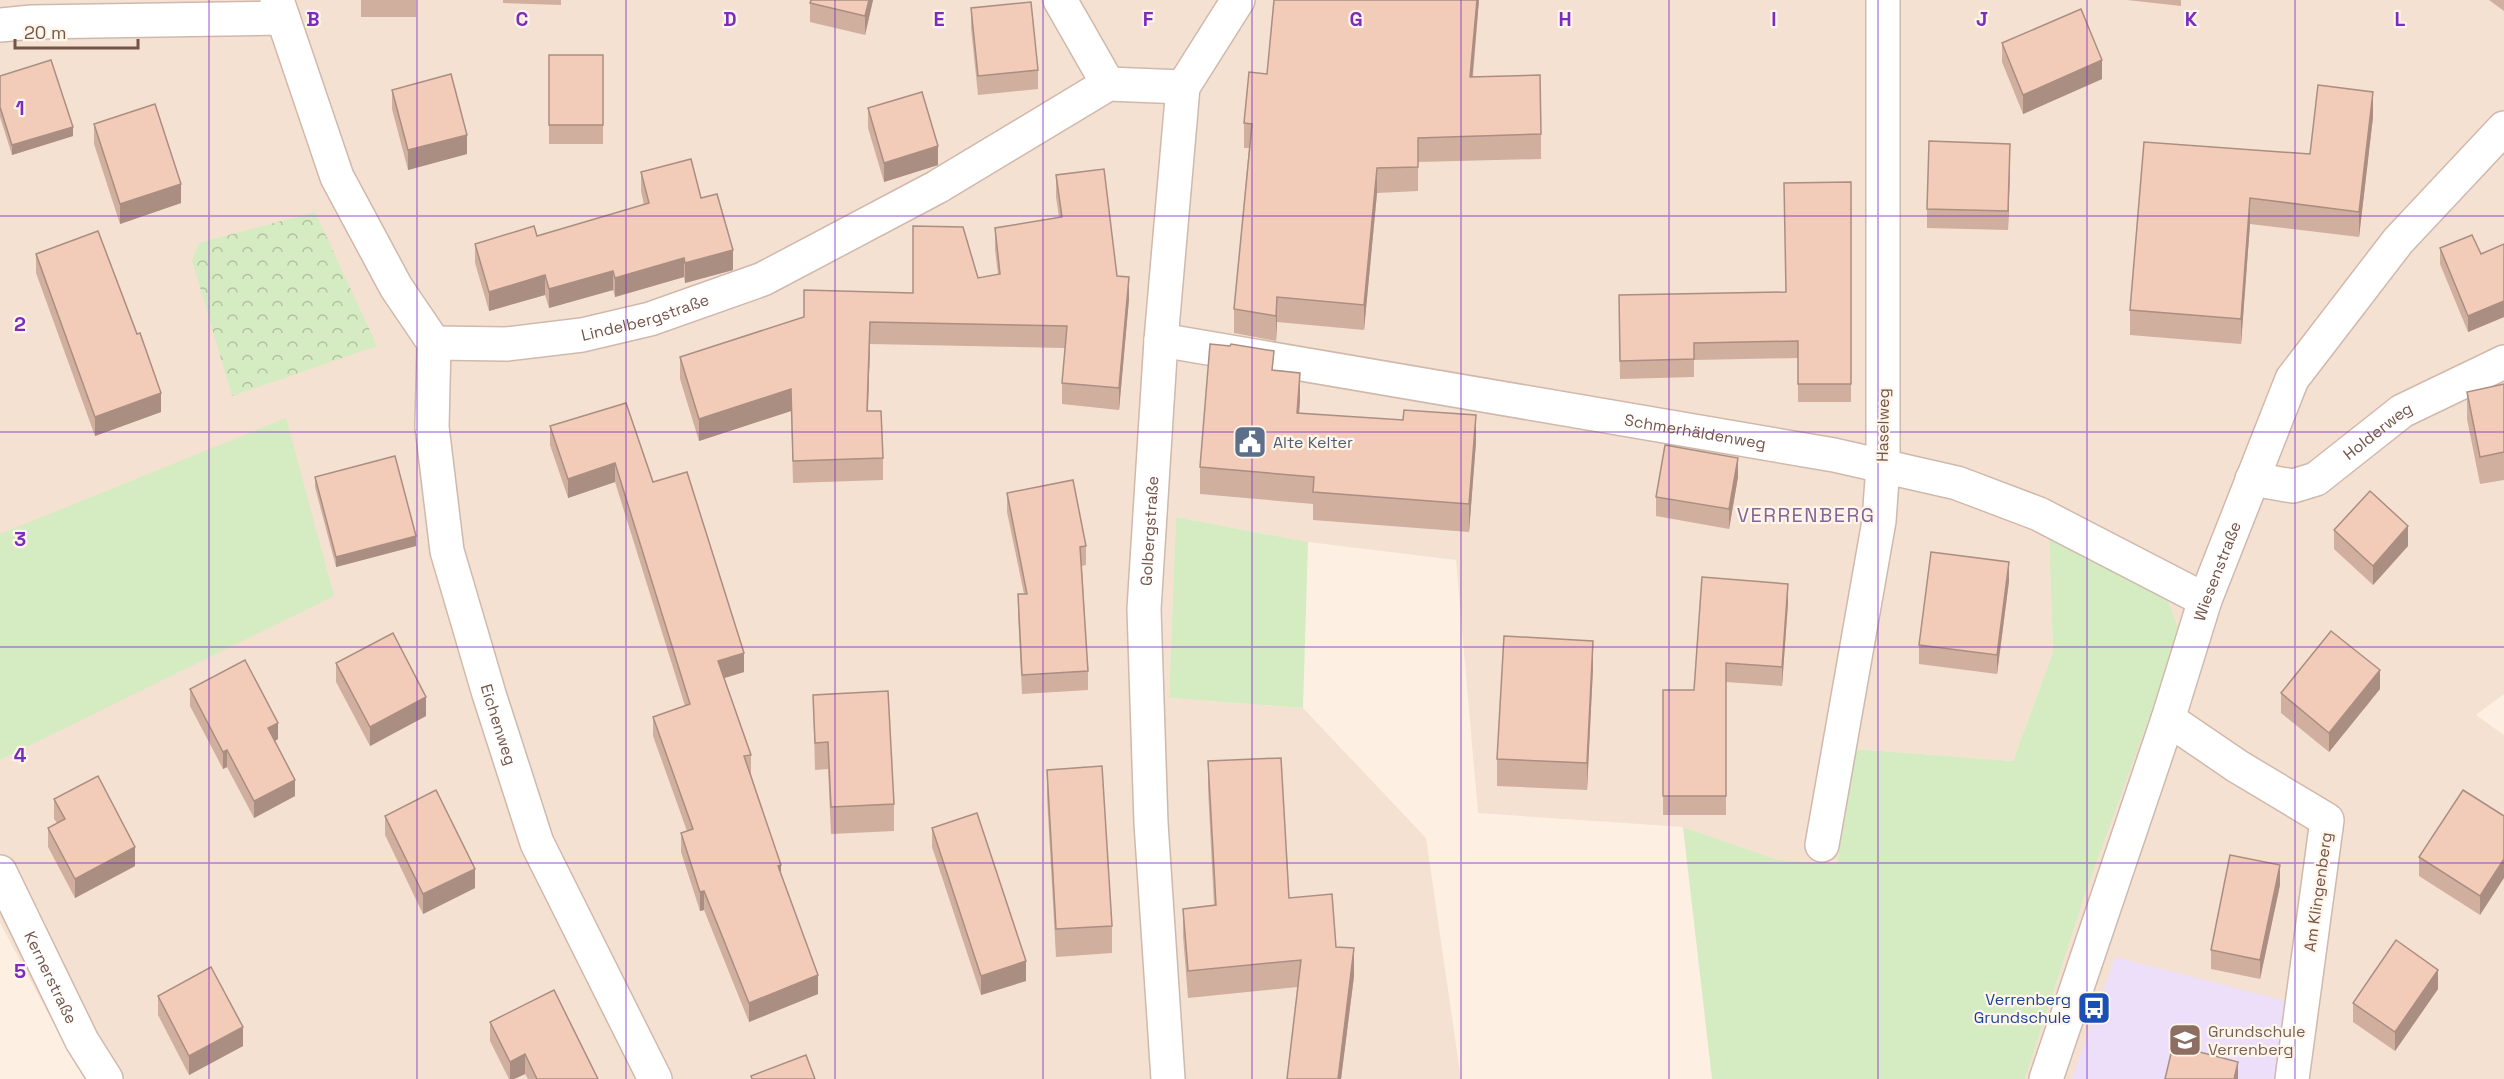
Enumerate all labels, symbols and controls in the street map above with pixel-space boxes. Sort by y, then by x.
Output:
text: B [306,6,320,32]
text: C [516,6,529,32]
text: D [723,6,737,32]
text: E [933,6,945,32]
text: F [1143,6,1154,32]
text: G [1349,6,1363,32]
text: H [1558,6,1572,32]
text: I [1771,6,1777,32]
text: J [1976,6,1988,32]
text: K [2185,6,2198,32]
text: L [2395,6,2406,32]
scale bar [15,12,138,50]
text: 20 m [24,21,67,44]
text: 1 [15,95,25,121]
street label: Lindelbergstraße [579,289,712,345]
text: 2 [14,311,26,337]
street label: Haselweg [1872,388,1894,462]
street label: Holderweg [2339,397,2416,464]
street label: Schmerhäldenweg [1623,409,1768,454]
public building icon: Alte Kelter [1232,424,1268,460]
place label: Alte Kelter [1273,432,1353,453]
street label: Golbergstraße [1135,475,1163,587]
district label: VERRENBERG [1737,502,1875,528]
street label: Wiesenstraße [2189,518,2246,624]
text: 3 [14,526,26,552]
street label: Eichenweg [476,681,522,768]
text: 4 [14,742,27,768]
street label: Am Klingenberg [2299,831,2337,953]
street label: Kernerstraße [20,928,82,1027]
text: 5 [14,958,26,984]
place label: Verrenberg Grundschule [1974,989,2071,1028]
bus stop icon: Verrenberg Grundschule [2076,990,2112,1026]
place label: Grundschule Verrenberg [2208,1021,2305,1060]
school or university icon: Grundschule Verrenberg [2167,1022,2203,1058]

